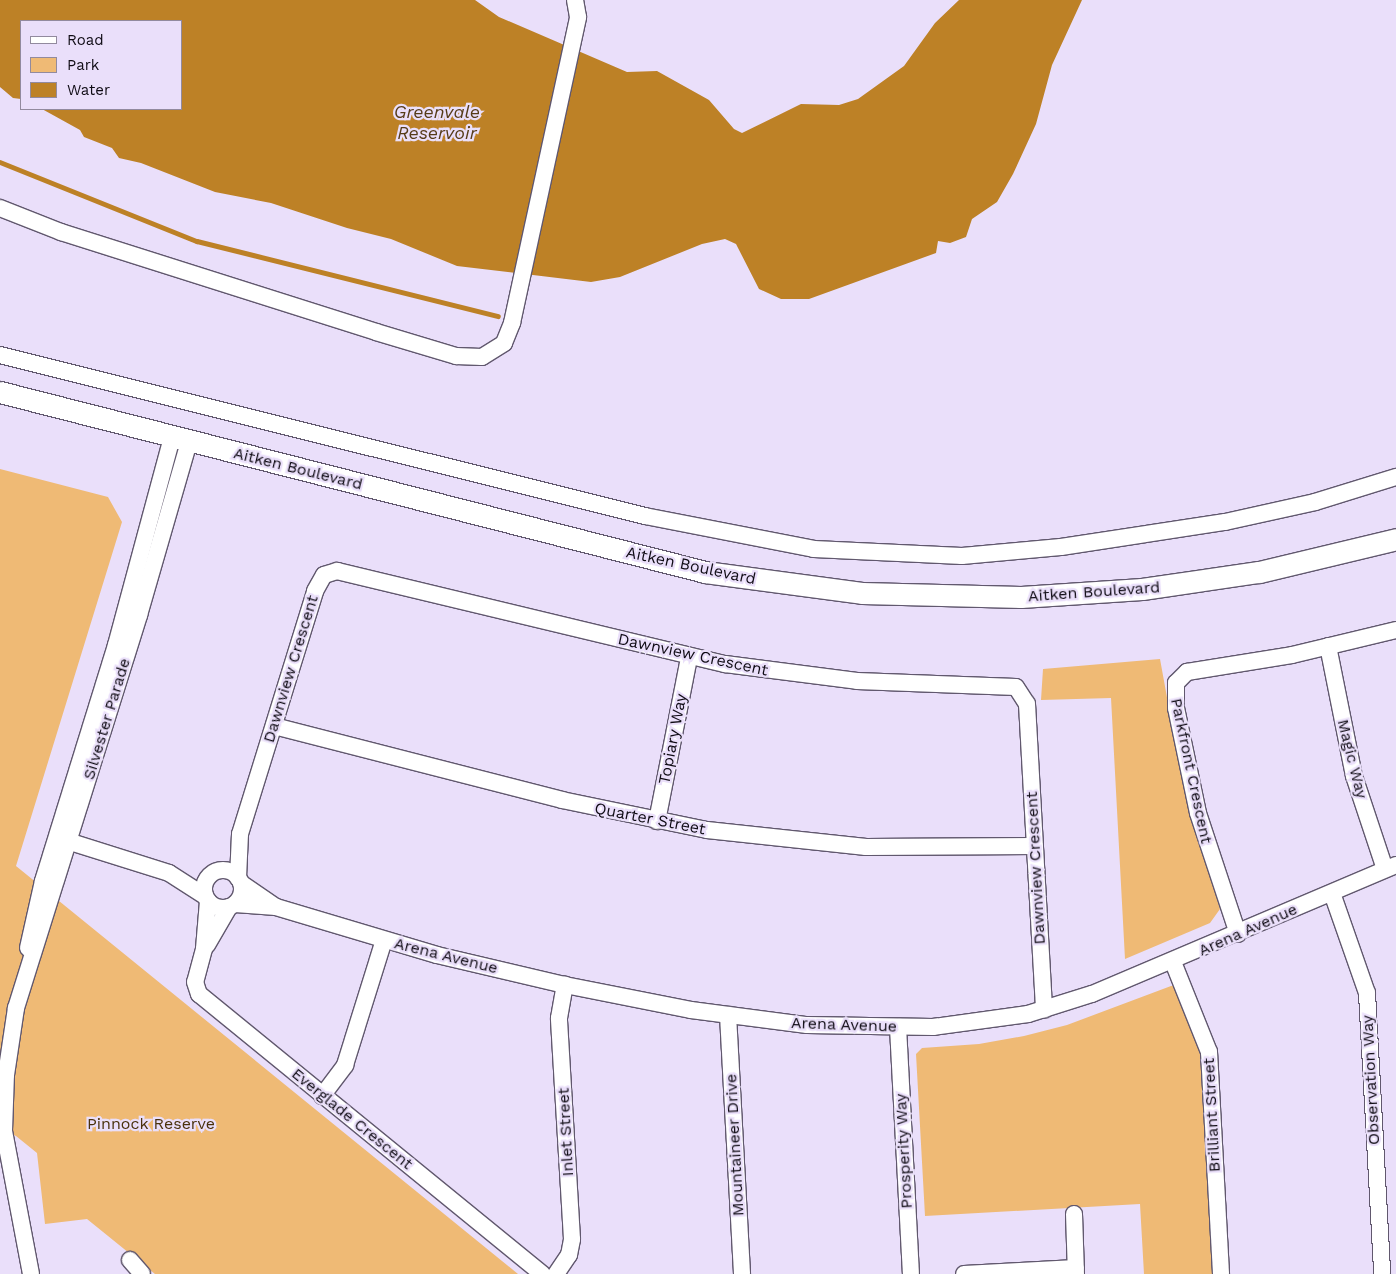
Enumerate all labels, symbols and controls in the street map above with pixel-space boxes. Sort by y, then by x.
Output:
legend [20,20,182,110]
text: Road [67,31,104,49]
text: Park [67,56,99,74]
text: Water [67,81,110,99]
water label: Greenvale Reservoir [394,102,480,144]
street label: Aitken Boulevard [232,444,364,494]
street label: Aitken Boulevard [624,543,758,589]
street label: Aitken Boulevard [1027,578,1161,606]
street label: Dawnview Crescent [259,593,323,745]
street label: Dawnview Crescent [616,630,770,680]
street label: Silvester Parade [79,656,135,782]
street label: Topiary Way [655,692,691,786]
street label: Parkfront Crescent [1166,697,1216,845]
street label: Magic Way [1333,717,1371,801]
street label: Dawnview Crescent [1022,791,1050,945]
street label: Quarter Street [593,799,707,839]
street label: Arena Avenue [1195,899,1301,961]
street label: Arena Avenue [392,934,500,978]
street label: Arena Avenue [790,1014,898,1036]
street label: Observation Way [1358,1014,1384,1146]
street label: Brilliant Street [1199,1057,1225,1173]
street label: Everglade Crescent [288,1064,416,1174]
street label: Mountaineer Drive [722,1073,748,1217]
street label: Inlet Street [554,1087,578,1177]
street label: Prosperity Way [891,1093,917,1209]
park label: Pinnock Reserve [87,1114,215,1134]

